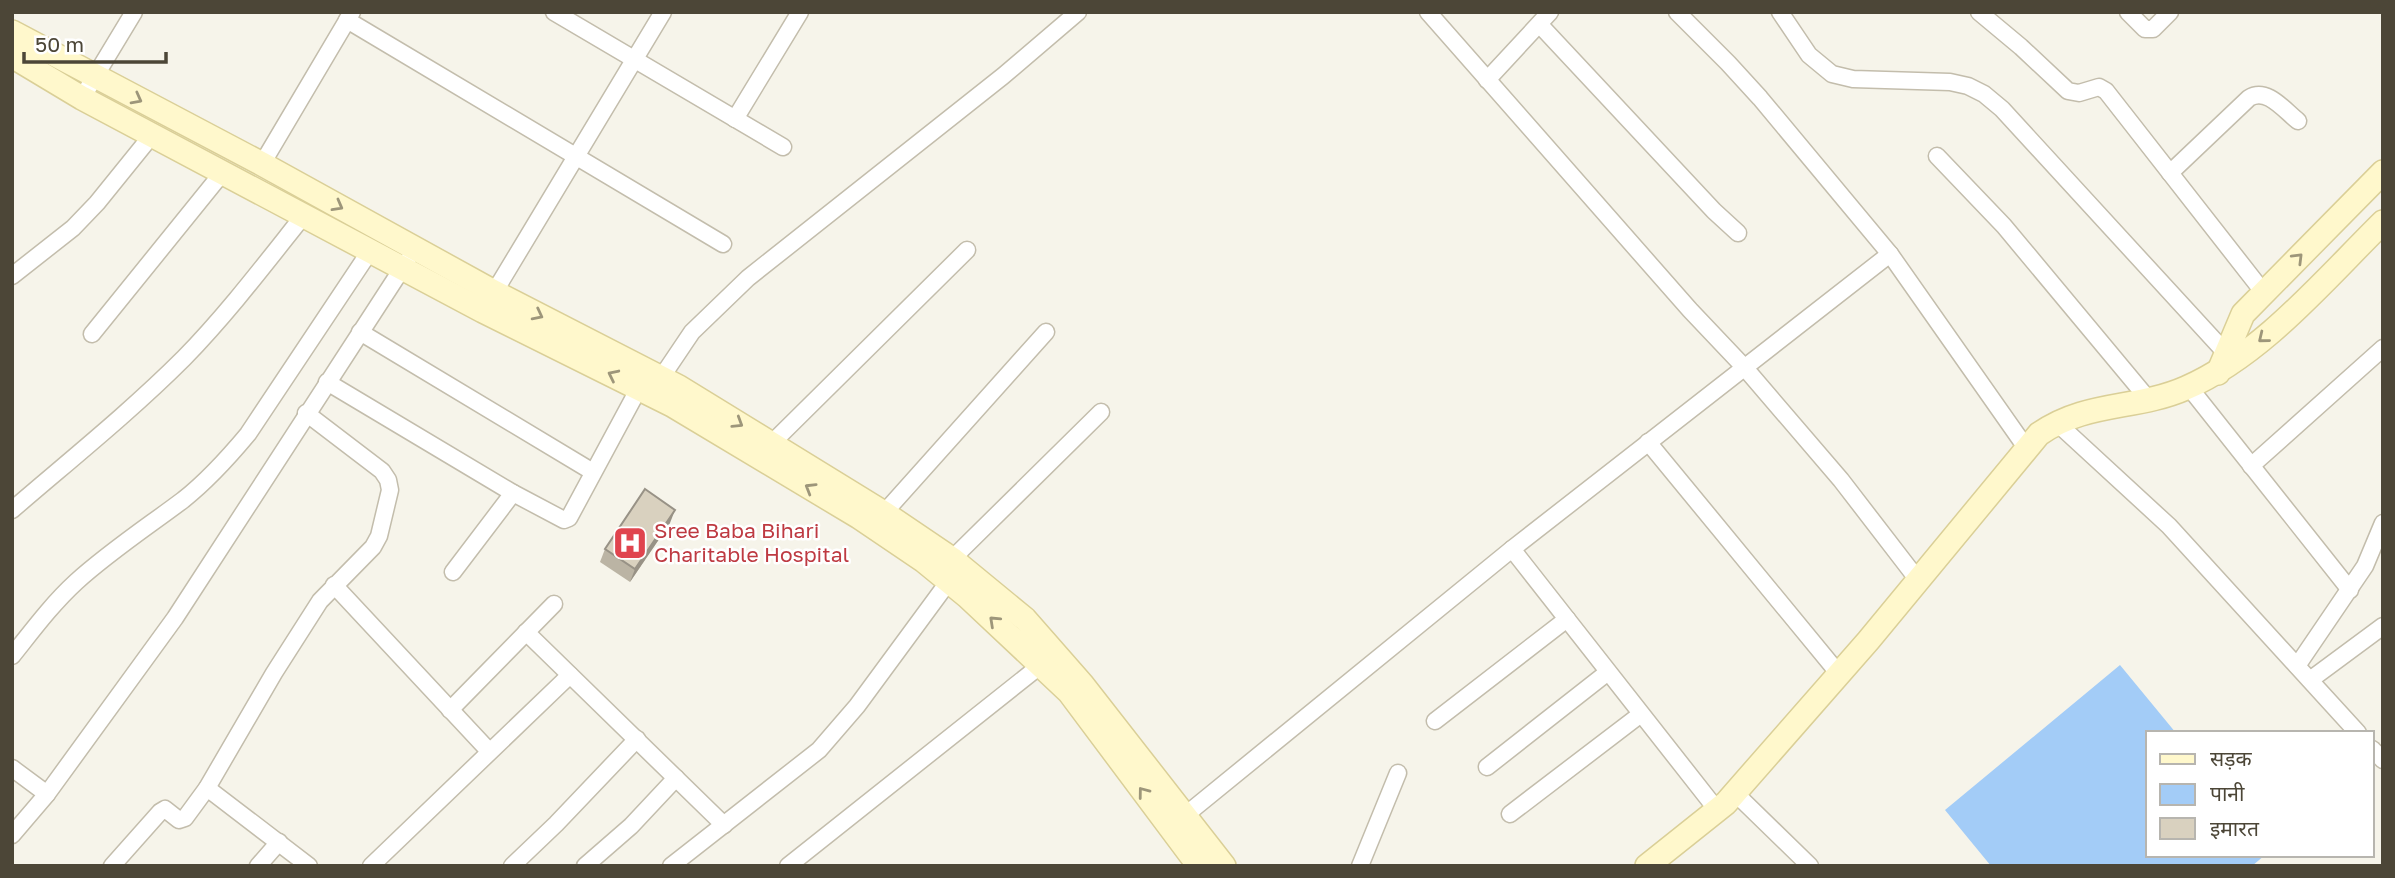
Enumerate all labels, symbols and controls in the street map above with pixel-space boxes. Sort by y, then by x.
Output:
scale bar [24,21,166,65]
text: 50 m [35,31,84,57]
one-way arrow [130,90,143,104]
one-way arrow [331,198,343,211]
one-way arrow [2289,254,2302,267]
one-way arrow [531,306,543,320]
one-way arrow [2259,330,2272,342]
one-way arrow [608,369,620,383]
one-way arrow [730,415,743,428]
one-way arrow [805,483,818,496]
place label: Sree Baba Bihari Charitable Hospital [654,517,849,567]
hospital icon: Sree Baba Bihari Charitable Hospital [611,524,649,562]
one-way arrow [989,616,1002,629]
legend [2146,731,2374,857]
text: सड़क [2210,745,2252,771]
text: पानी [2210,780,2245,806]
one-way arrow [1139,787,1151,799]
text: इमारत [2210,815,2260,841]

